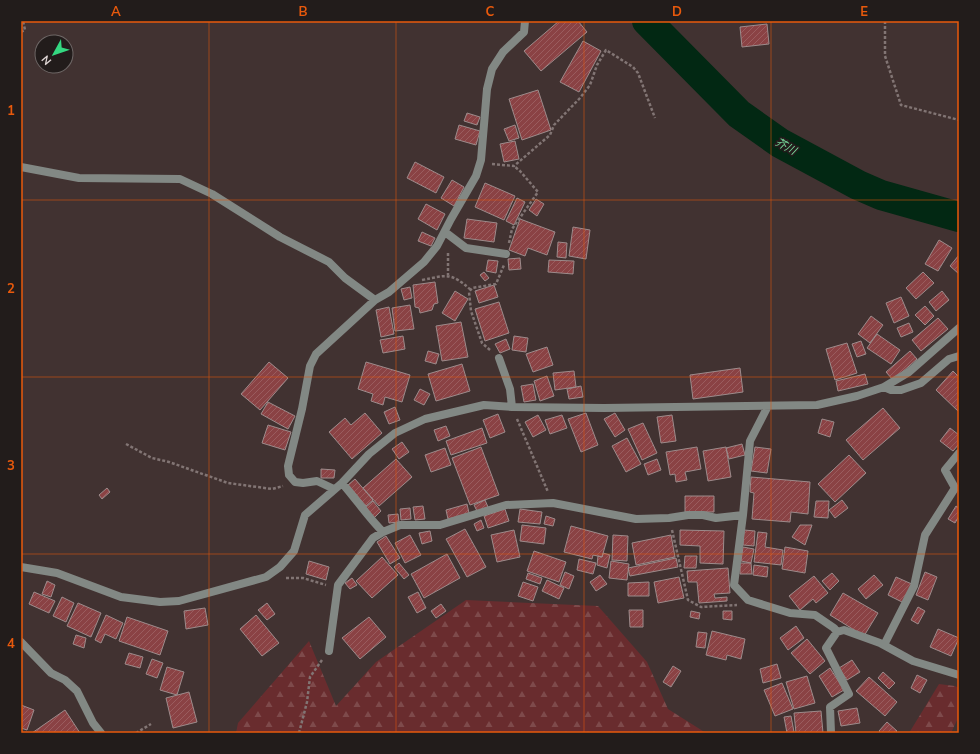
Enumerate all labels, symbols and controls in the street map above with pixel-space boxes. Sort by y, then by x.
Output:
text: A [111,3,121,19]
text: B [299,3,308,19]
text: C [486,3,495,19]
text: D [672,3,682,19]
text: E [860,3,868,19]
north arrow [34,34,74,74]
text: N [38,53,54,68]
text: 1 [7,102,15,118]
water label: 芥川 [773,135,800,158]
text: 2 [7,280,15,296]
text: 3 [7,457,15,473]
text: 4 [7,635,15,651]

